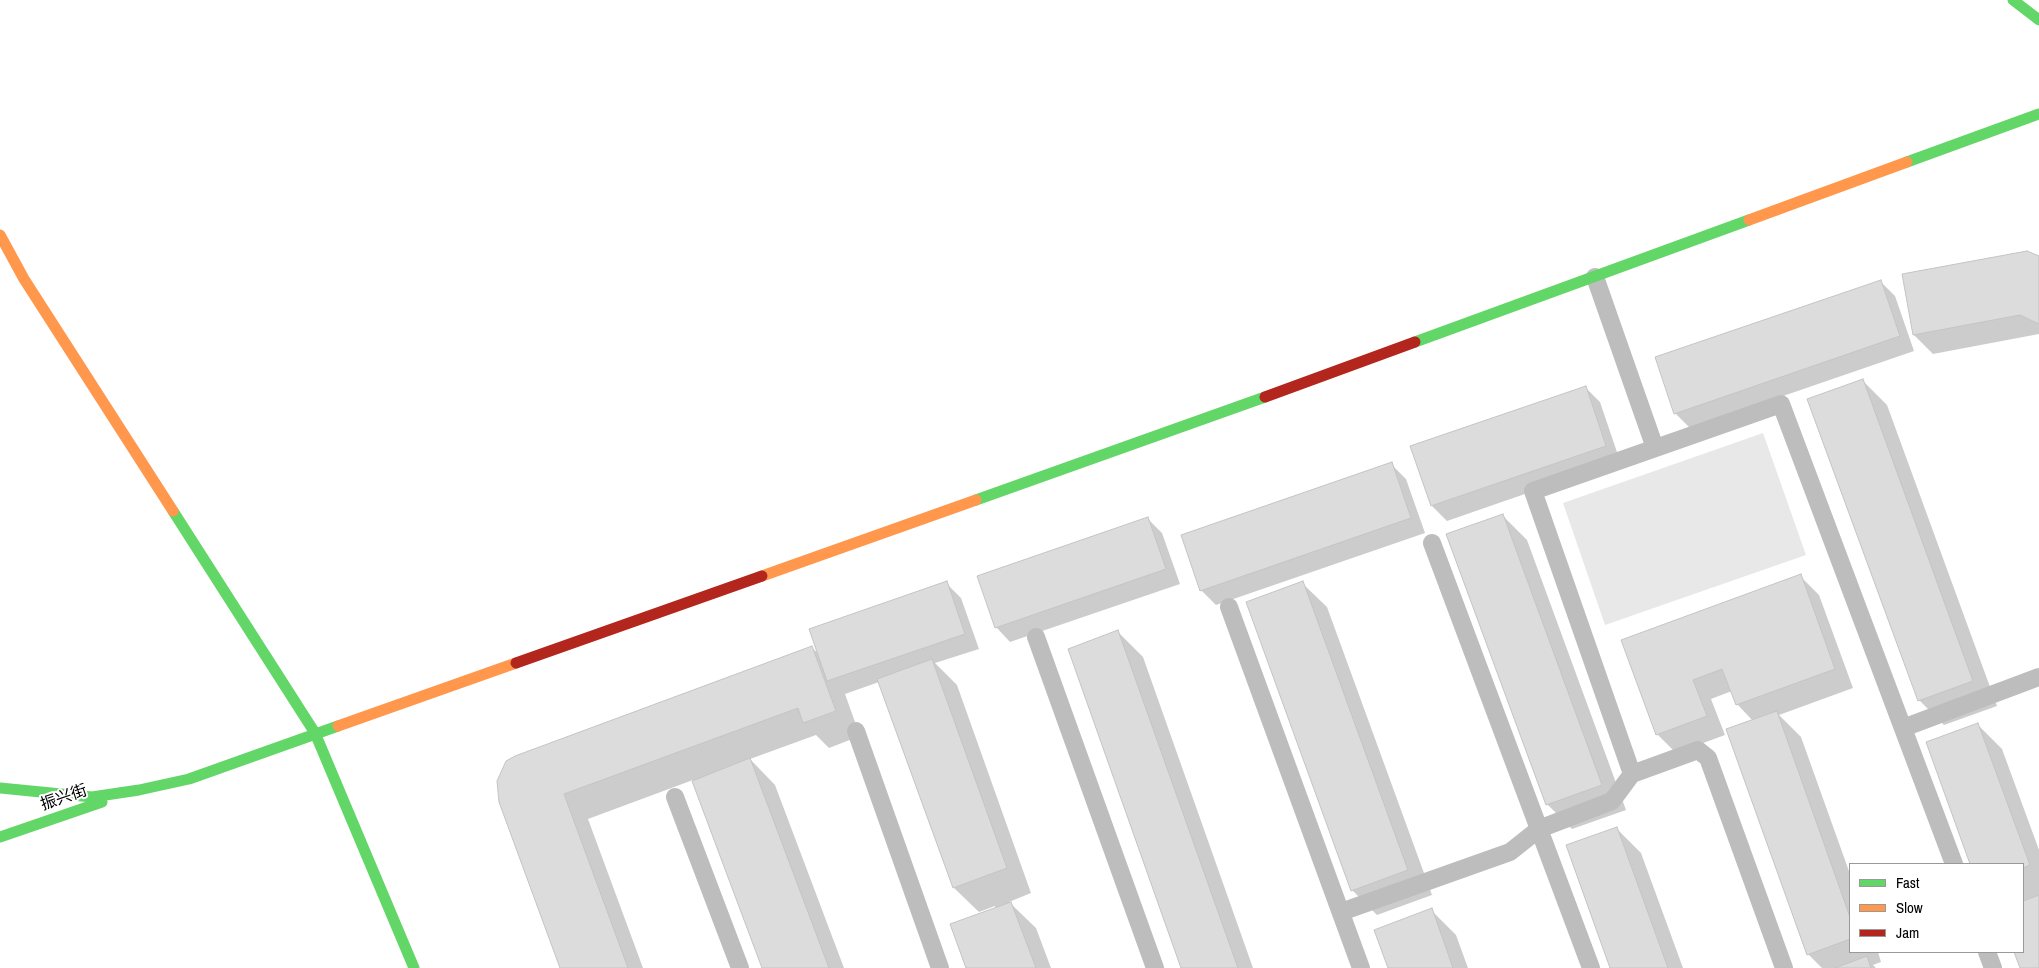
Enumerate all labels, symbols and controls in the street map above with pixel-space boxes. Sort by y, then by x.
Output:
street label: 振兴街 [38,781,90,815]
legend [1849,863,2024,953]
text: Fast [1896,872,1919,893]
text: Slow [1896,897,1923,918]
text: Jam [1896,922,1919,943]

